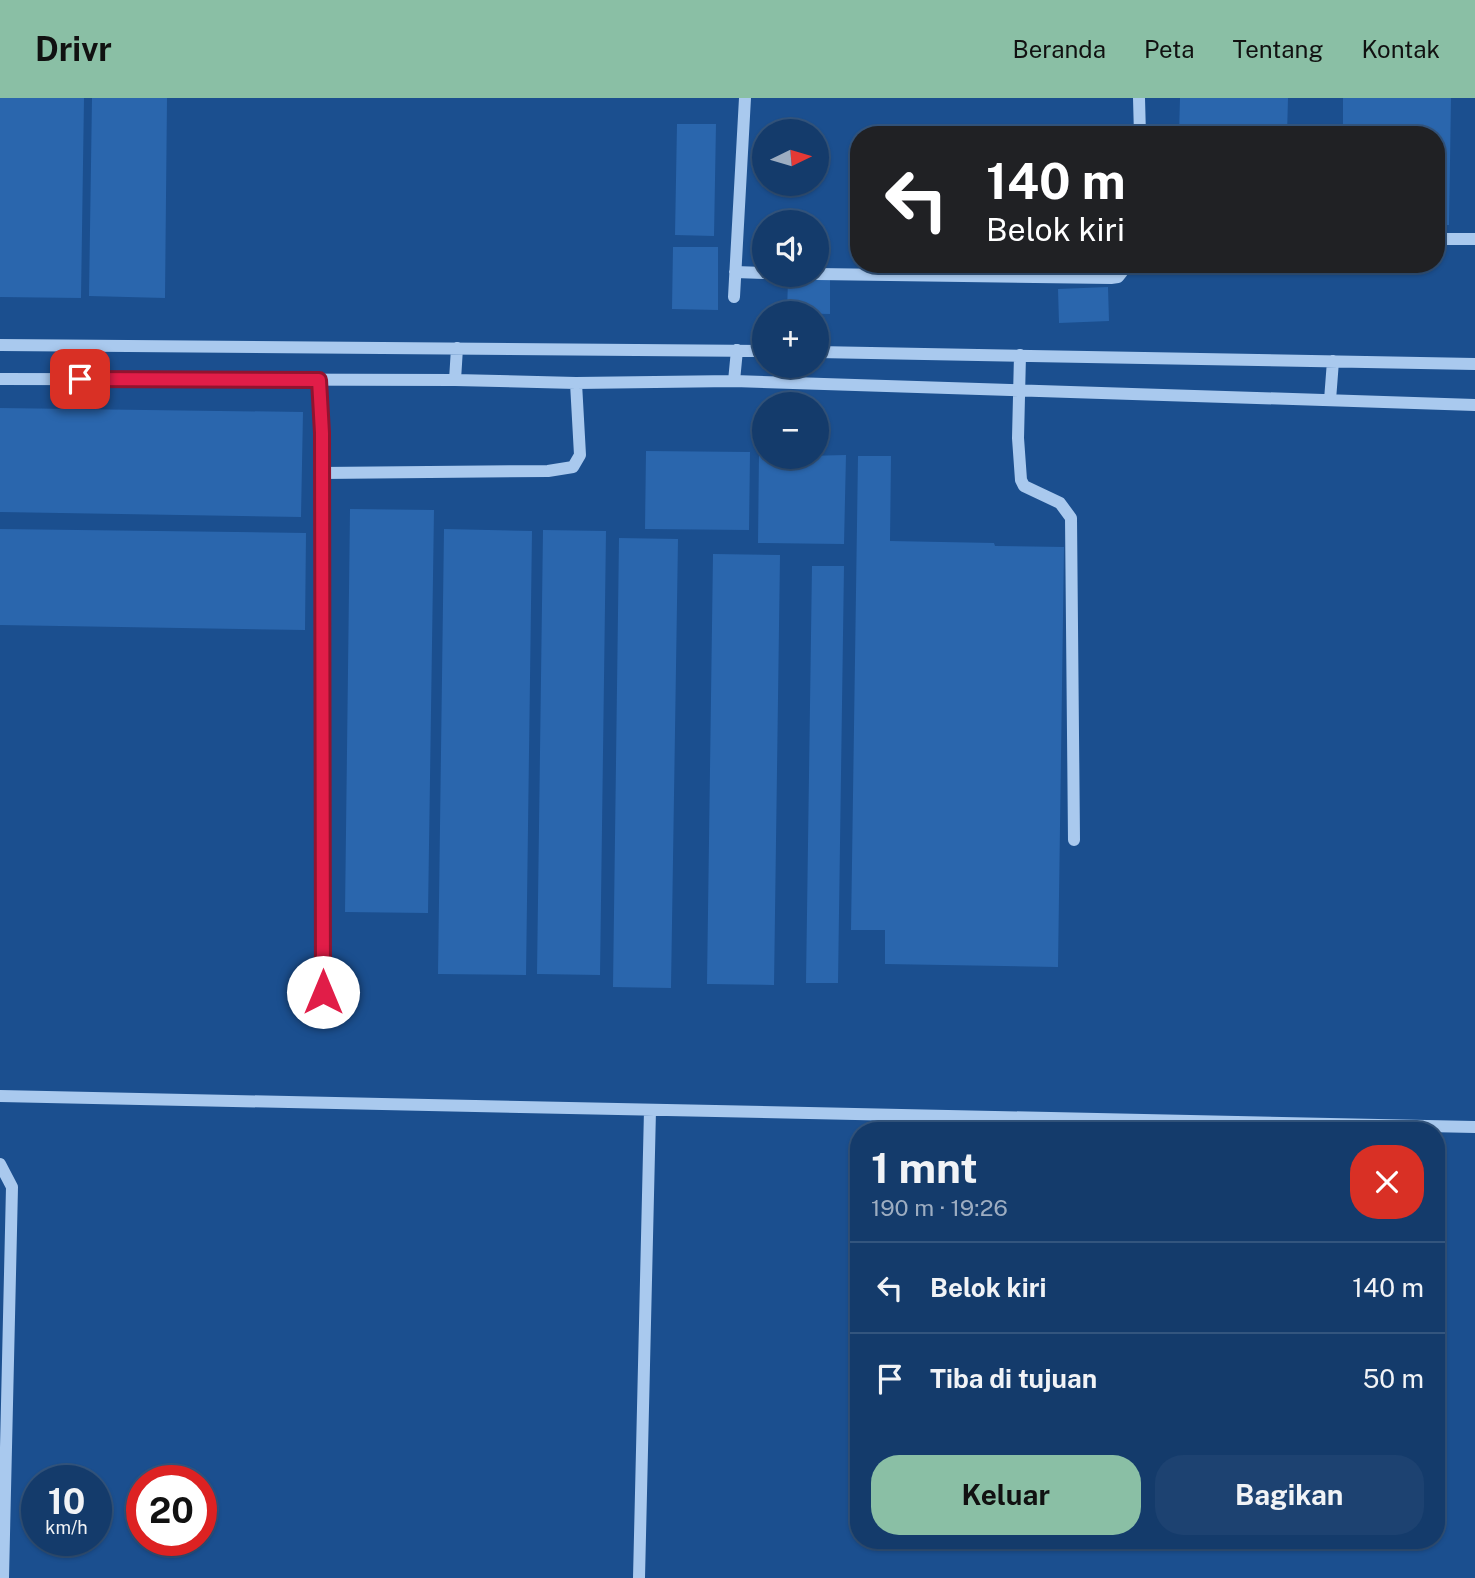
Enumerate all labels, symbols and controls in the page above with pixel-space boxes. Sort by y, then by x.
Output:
text: Drivr [35,30,112,68]
text: Beranda [1012,35,1106,63]
text: Peta [1144,35,1195,63]
text: Tentang [1233,35,1323,63]
text: Kontak [1361,35,1440,63]
north arrow [752,119,830,196]
map controls [752,119,829,469]
text: 140 m [986,152,1126,210]
icon: left [871,154,962,245]
button: sound [752,210,829,287]
text: Belok kiri [986,211,1125,248]
button: + [752,301,829,378]
pin [50,349,110,409]
icon: arrive [61,360,99,398]
button: − [752,392,829,469]
position arrow [286,955,360,1029]
text: 1 mnt [871,1143,978,1192]
button: close [1350,1145,1424,1219]
text: 190 m · 19:26 [871,1194,1008,1221]
icon: left [871,1269,909,1307]
text: Belok kiri [930,1272,1046,1303]
text: 140 m [1352,1272,1424,1303]
icon: arrive [871,1360,909,1398]
text: Tiba di tujuan [930,1363,1097,1394]
text: 50 m [1363,1363,1424,1394]
button: Keluar [871,1455,1141,1535]
button: Bagikan [1155,1455,1424,1535]
speed limit sign: 20 [126,1465,217,1556]
text: 10 [48,1481,85,1522]
text: km/h [45,1517,88,1538]

